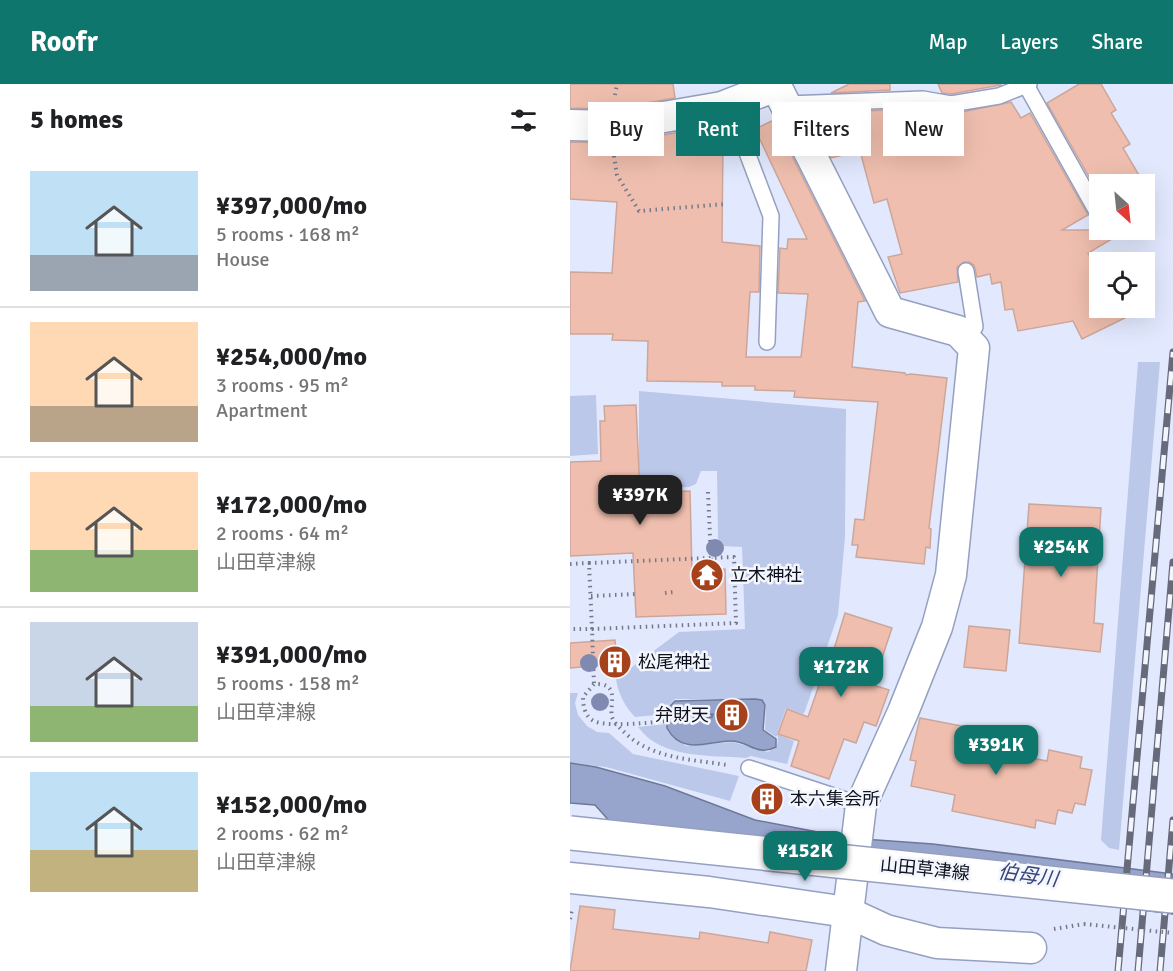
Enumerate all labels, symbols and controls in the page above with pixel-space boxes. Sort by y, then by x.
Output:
text: Roofr [30,25,98,59]
text: Map [929,29,967,55]
text: Layers [1000,29,1058,55]
text: Share [1091,29,1143,55]
chip: Buy [588,102,664,156]
chip: Rent [676,102,760,156]
chip: Filters [772,102,871,156]
chip: New [883,102,964,156]
text: 5 homes [30,104,123,136]
icon: filters [507,104,540,137]
north arrow [1089,174,1155,240]
map controls [1089,174,1155,318]
text: ¥397,000/mo [216,190,367,222]
icon: home [78,195,150,267]
text: 5 rooms · 168 m² [216,222,360,247]
text: House [216,247,270,272]
button: locate [1089,252,1155,318]
text: ¥254,000/mo [216,341,367,373]
icon: home [78,346,150,418]
text: 3 rooms · 95 m² [216,373,349,398]
text: Apartment [216,398,308,423]
pin: ¥397K [598,475,682,526]
text: ¥397K [612,482,668,507]
text: ¥172,000/mo [216,489,367,521]
icon: home [78,496,150,568]
text: 2 rooms · 64 m² [216,521,349,546]
pin: ¥254K [1019,527,1103,578]
text: ¥254K [1033,534,1089,559]
text: 山田草津線 [216,550,316,575]
temple icon: 立木神社 [689,557,725,593]
place label: 立木神社 [730,564,802,586]
text: ¥391,000/mo [216,639,367,671]
building icon: 松尾神社 [597,644,633,680]
icon: home [78,646,150,718]
pin: ¥172K [799,647,883,698]
place label: 松尾神社 [638,651,710,673]
text: ¥172K [813,654,869,679]
text: 5 rooms · 158 m² [216,671,360,696]
building icon: 弁財天 [714,697,750,733]
text: 山田草津線 [216,700,316,725]
place label: 弁財天 [655,704,709,726]
pin: ¥391K [954,725,1038,776]
text: ¥391K [968,732,1024,757]
building icon: 本六集会所 [749,781,785,817]
place label: 本六集会所 [790,788,880,810]
text: ¥152,000/mo [216,789,367,821]
icon: home [78,796,150,868]
text: 2 rooms · 62 m² [216,821,349,846]
pin: ¥152K [763,831,847,882]
text: ¥152K [777,838,833,863]
text: 山田草津線 [216,850,316,875]
street label: 山田草津線 [879,853,971,885]
water label: 伯母川 [996,859,1061,892]

